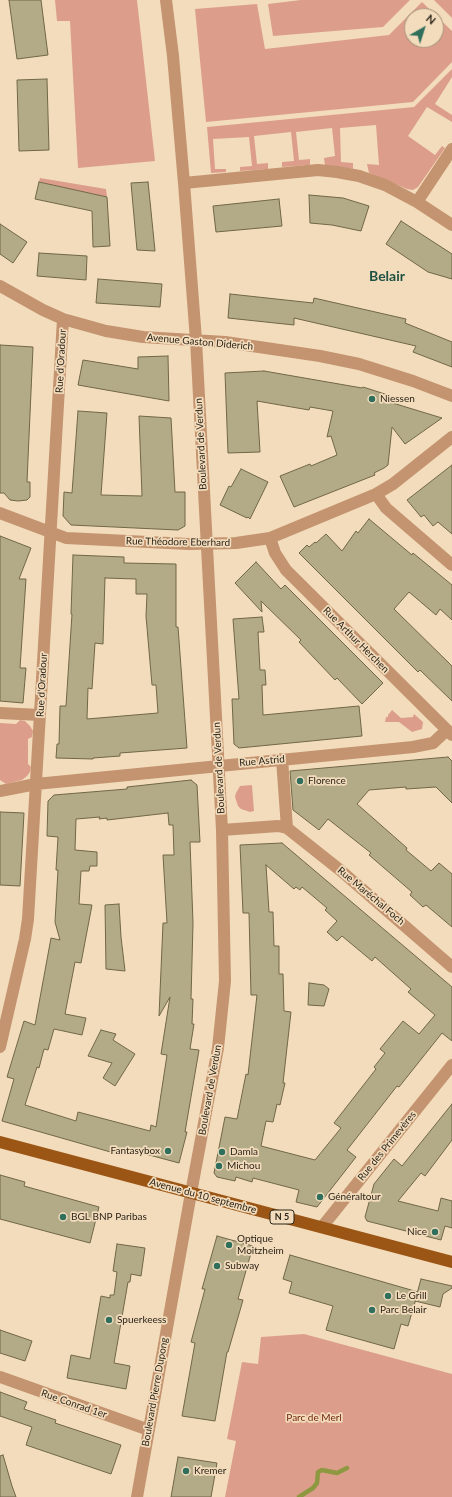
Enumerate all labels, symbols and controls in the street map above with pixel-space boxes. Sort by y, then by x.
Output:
north arrow [404,8,444,48]
text: N [424,11,439,27]
district label: Belair [369,268,405,284]
street label: Rue d'Oradour [53,329,69,393]
street label: Avenue Gaston Diderich [146,331,254,353]
place label: Niessen [380,393,415,405]
marker: Niessen [367,394,377,404]
street label: Boulevard de Verdun [193,398,209,490]
street label: Rue Théodore Eberhard [126,535,230,549]
street label: Rue Arthur Herchen [321,605,391,675]
street label: Rue d'Oradour [34,653,50,717]
street label: Boulevard de Verdun [211,722,227,814]
street label: Rue Astrid [239,753,285,769]
place label: Florence [308,775,346,787]
marker: Florence [295,776,305,786]
street label: Rue Maréchal Foch [335,864,407,928]
street label: Boulevard de Verdun [196,1044,224,1136]
street label: Rue des Primevères [355,1109,419,1183]
place label: Fantasybox [111,1145,160,1157]
marker: Fantasybox [163,1146,173,1156]
place label: Damla [230,1146,258,1158]
marker: Damla [217,1147,227,1157]
place label: Michou [227,1160,260,1172]
marker: Michou [214,1161,224,1171]
street label: Avenue du 10 septembre [148,1176,258,1216]
place label: Généraltour [328,1191,381,1203]
marker: Généraltour [315,1192,325,1202]
road number: N 5 [270,1210,294,1224]
place label: BGL BNP Paribas [71,1211,147,1223]
marker: BGL BNP Paribas [58,1212,68,1222]
place label: Nice [407,1226,427,1238]
marker: Nice [430,1227,440,1237]
place label: Optique Moitzheim [237,1233,284,1256]
marker: Optique Moitzheim [224,1240,234,1250]
place label: Subway [225,1260,259,1272]
marker: Subway [212,1261,222,1271]
place label: Le Grill [396,1290,427,1302]
marker: Le Grill [383,1291,393,1301]
place label: Parc Belair [380,1304,427,1316]
marker: Parc Belair [367,1305,377,1315]
place label: Spuerkeess [117,1314,166,1326]
marker: Spuerkeess [104,1315,114,1325]
street label: Boulevard Pierre Dupong [139,1337,171,1447]
street label: Rue Conrad 1er [40,1387,108,1421]
park label: Parc de Merl [286,1412,342,1424]
place label: Kremer [194,1465,226,1477]
marker: Kremer [181,1466,191,1476]

